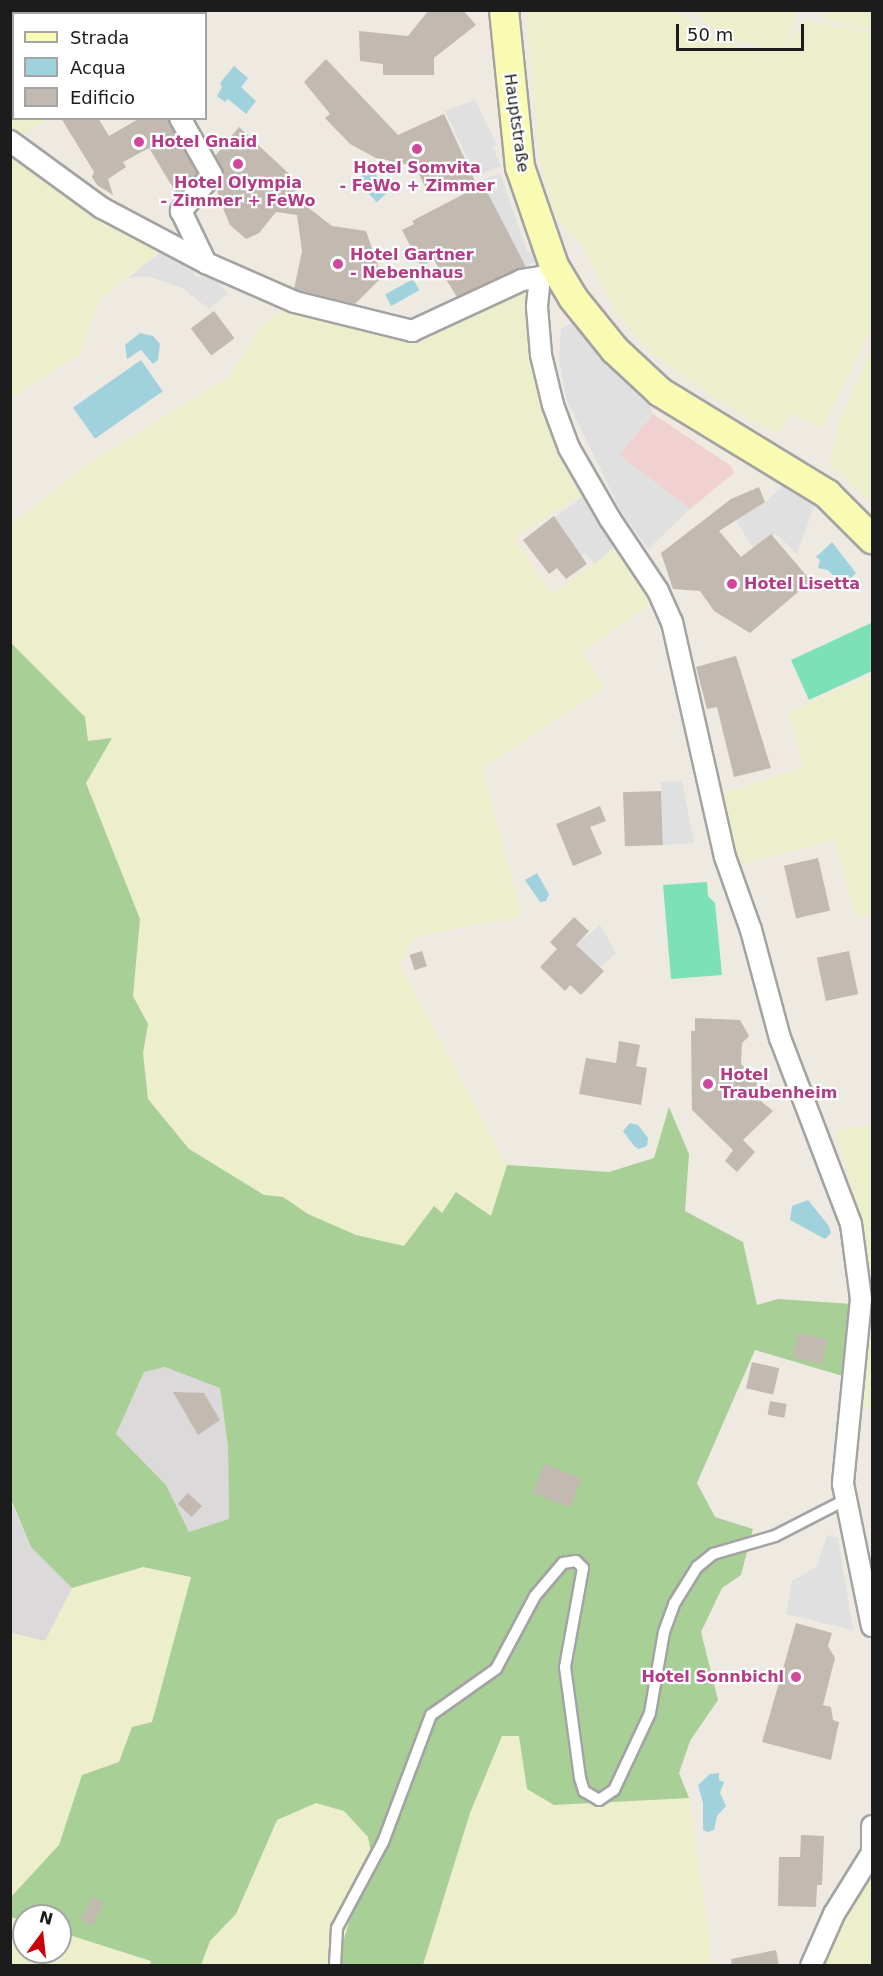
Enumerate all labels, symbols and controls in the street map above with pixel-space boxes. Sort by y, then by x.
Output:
legend [12,12,207,120]
scale bar [679,12,806,50]
text: 50 m [687,24,733,45]
text: Strada [70,27,129,48]
text: Acqua [70,57,126,78]
street label: Hauptstraße [500,72,532,174]
text: Edificio [70,87,135,108]
place label: Hotel Gnaid [151,132,257,152]
marker: Hotel Gnaid [132,135,146,149]
marker: Hotel Somvita - FeWo + Zimmer [410,142,424,156]
marker: Hotel Olympia - Zimmer + FeWo [231,157,245,171]
place label: Hotel Somvita - FeWo + Zimmer [339,158,495,196]
place label: Hotel Olympia - Zimmer + FeWo [160,173,316,211]
place label: Hotel Gartner - Nebenhaus [350,245,474,283]
marker: Hotel Gartner - Nebenhaus [331,257,345,271]
place label: Hotel Lisetta [744,574,860,594]
marker: Hotel Lisetta [725,577,739,591]
place label: Hotel Traubenheim [720,1065,837,1103]
marker: Hotel Traubenheim [701,1077,715,1091]
place label: Hotel Sonnbichl [641,1667,784,1687]
marker: Hotel Sonnbichl [789,1670,803,1684]
north arrow [12,1904,72,1964]
text: N [37,1907,55,1929]

